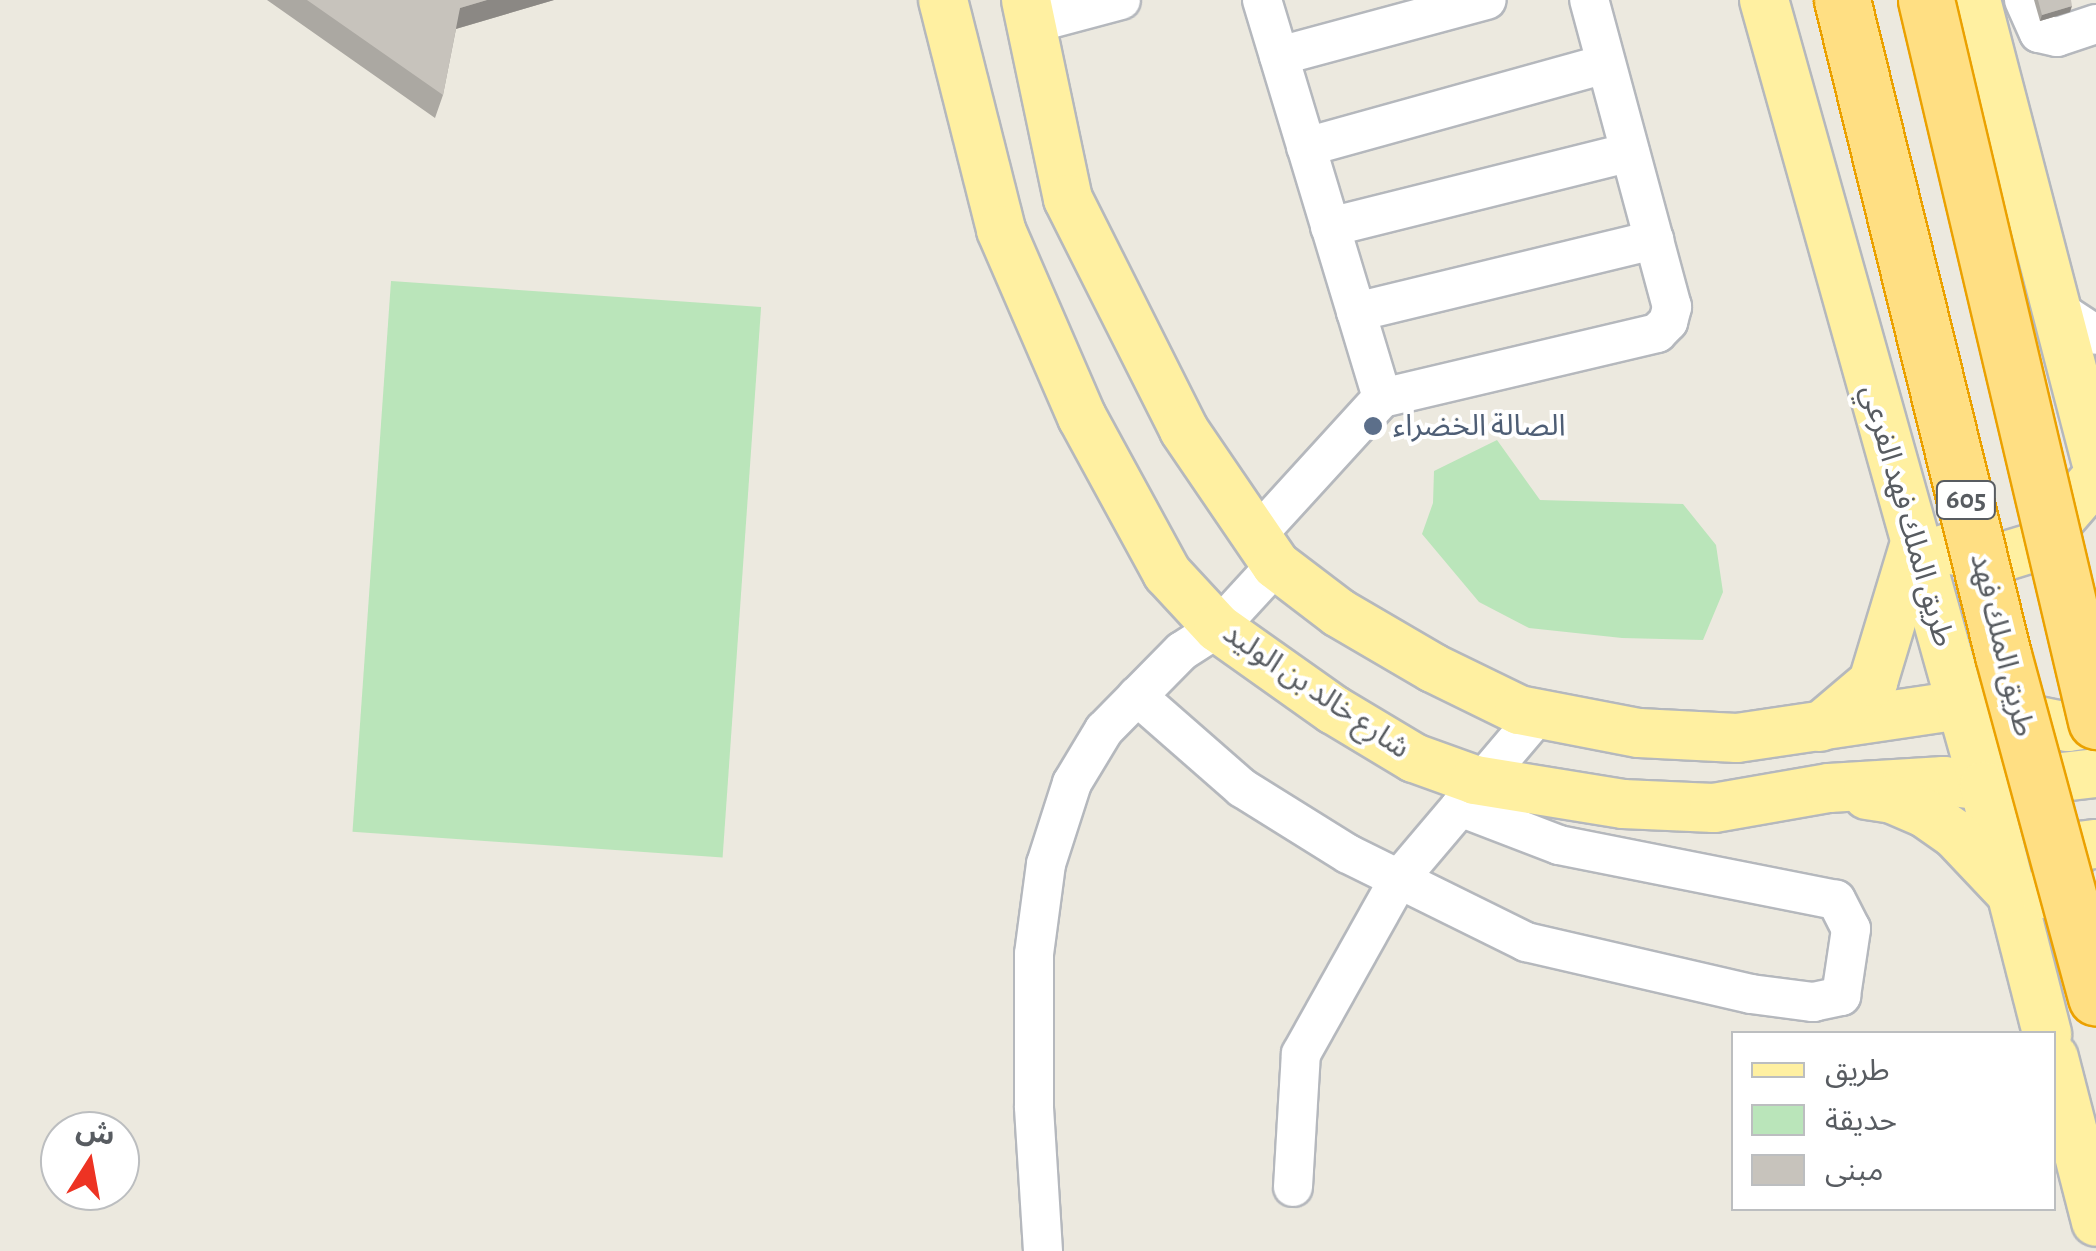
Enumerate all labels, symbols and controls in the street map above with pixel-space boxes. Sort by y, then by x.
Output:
street label: طريق الملك فهد الفرعي [1852,381,1962,651]
place label: الصالة الخضراء [1393,408,1566,444]
marker: الصالة الخضراء [1362,415,1384,437]
road number: 605 [1934,477,1998,523]
street label: طريق الملك فهد [1962,549,2042,741]
street label: شارع خالد بن الوليد [1216,615,1416,767]
legend [1731,1031,2056,1211]
text: طريق [1825,1056,1890,1086]
text: حديقة [1825,1106,1897,1136]
north arrow [40,1111,140,1211]
text: ش [74,1116,117,1151]
text: مبنى [1825,1156,1883,1186]

